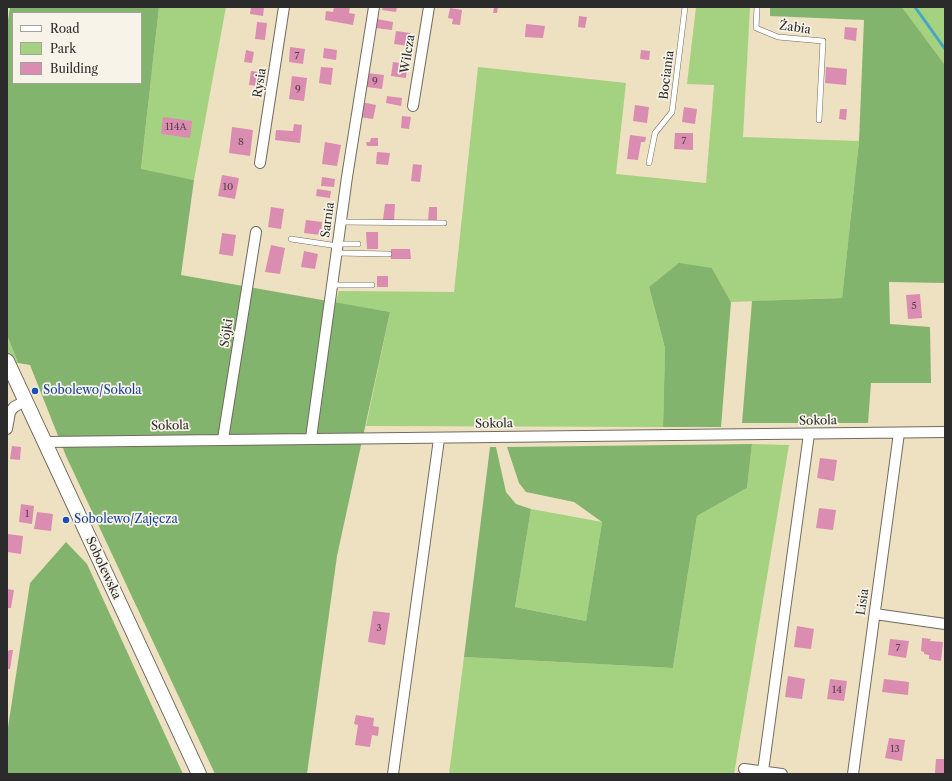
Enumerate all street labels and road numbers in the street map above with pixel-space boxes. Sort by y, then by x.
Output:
street label: Żabia [778,19,812,37]
street label: Wilcza [398,34,418,74]
street label: Bociania [657,50,677,100]
street label: Rysia [251,67,269,99]
street label: Sarnia [318,201,338,239]
street label: Sójki [218,318,236,348]
street label: Sokola [799,413,837,429]
street label: Sokola [475,416,513,432]
street label: Sokola [151,418,189,434]
street label: Sobolewska [82,535,124,601]
street label: Lisia [854,588,872,616]

